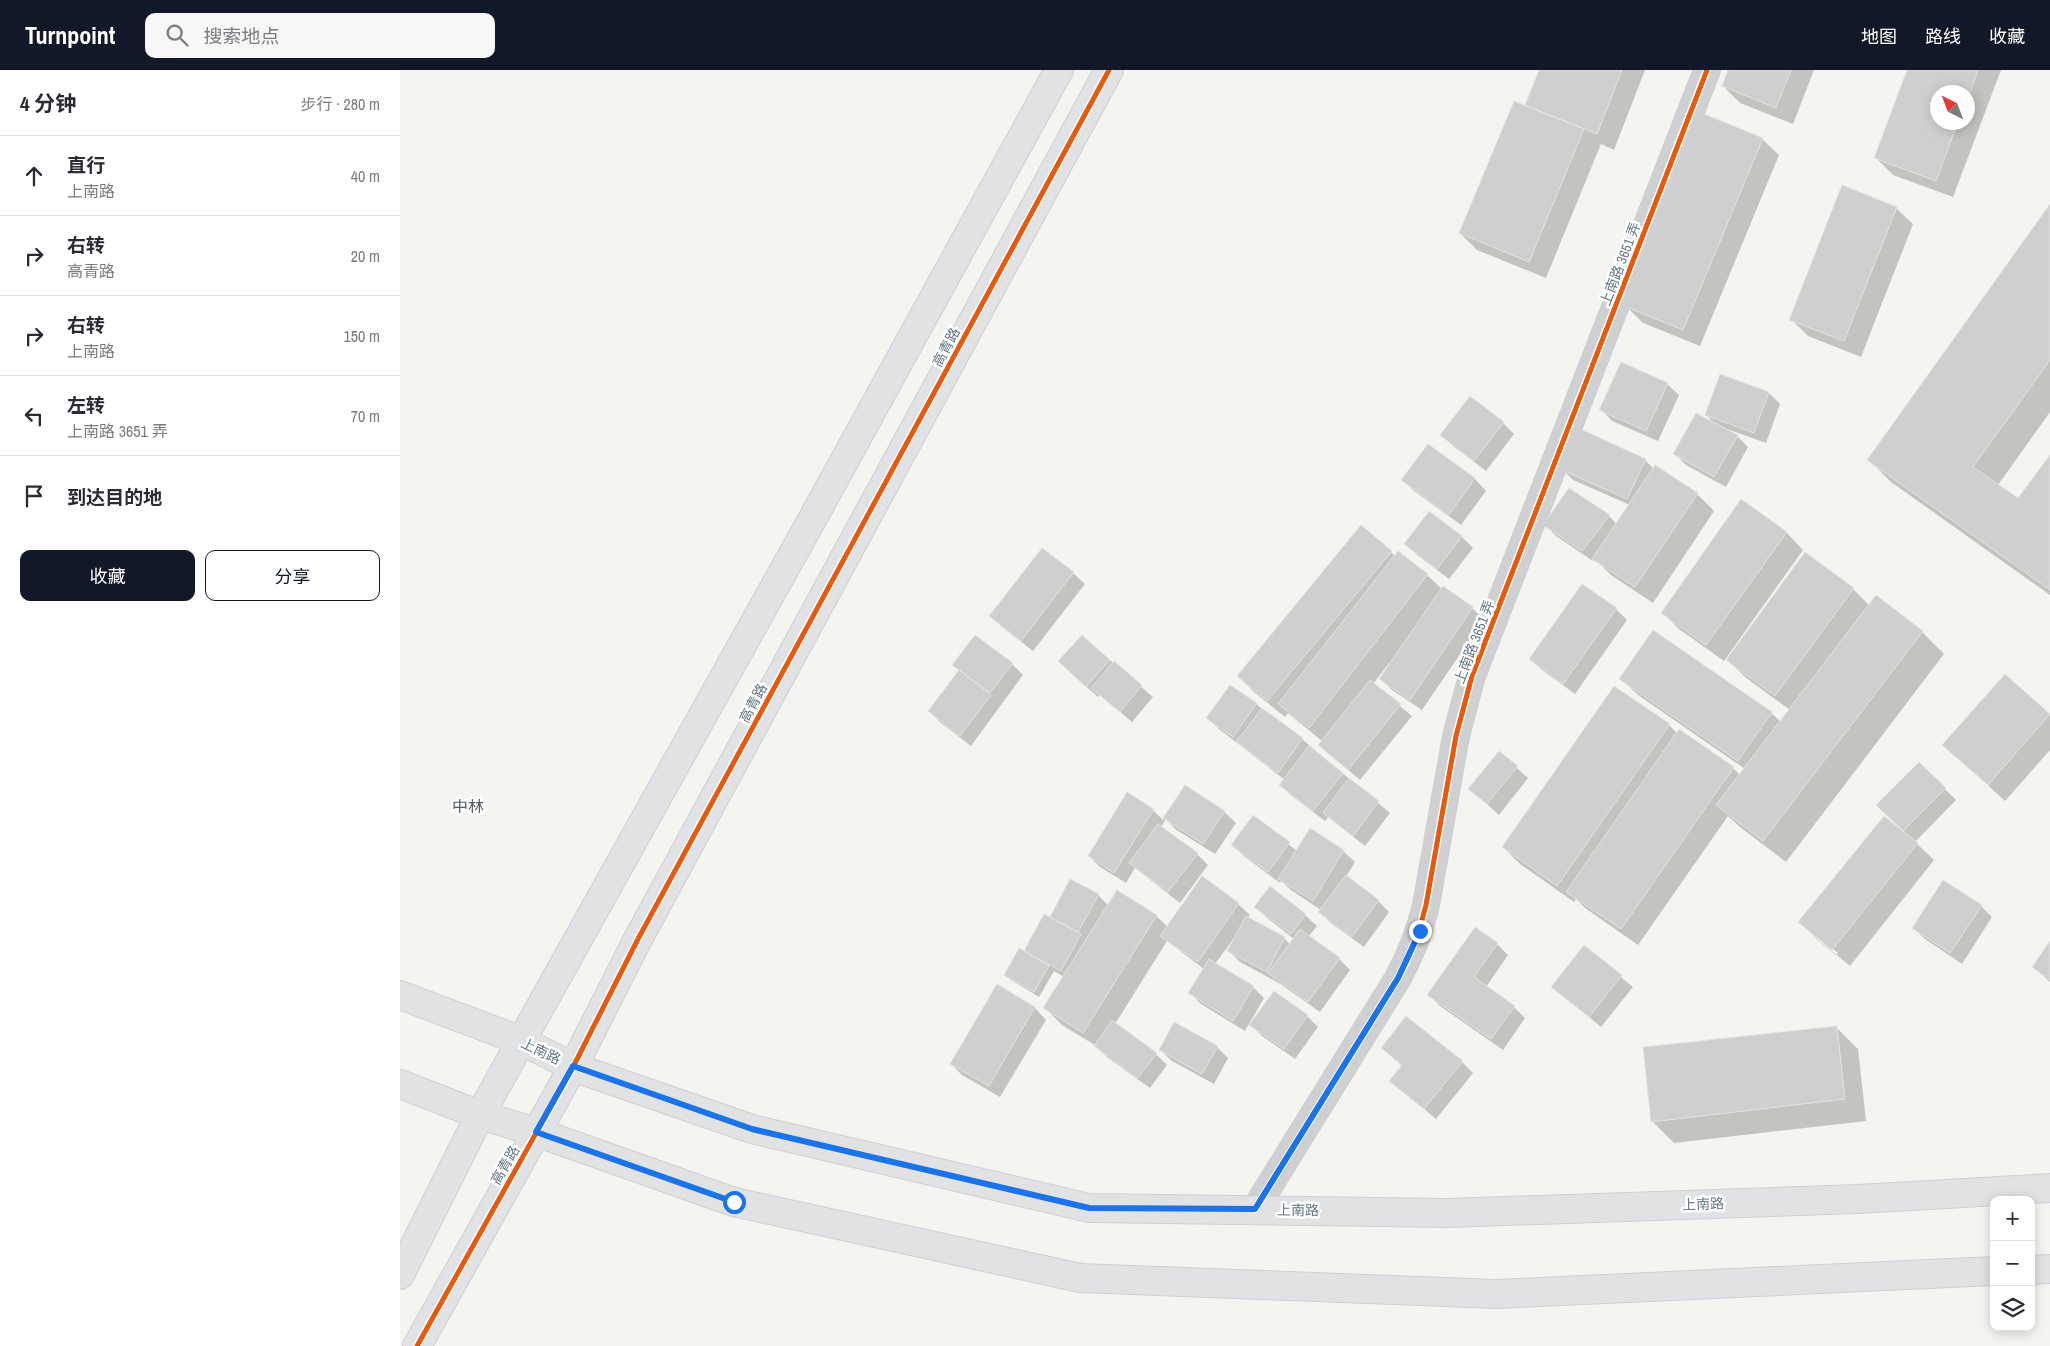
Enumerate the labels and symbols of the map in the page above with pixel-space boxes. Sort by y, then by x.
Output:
north arrow [1930,85,1975,130]
street label: 上南路 3651 弄 [1596,220,1644,308]
street label: 高青路 [928,324,964,370]
street label: 上南路 3651 弄 [1450,598,1498,686]
street label: 高青路 [735,680,771,726]
district label: 中林 [452,795,484,817]
route end [1409,920,1432,943]
street label: 上南路 [518,1034,564,1068]
street label: 高青路 [487,1142,523,1188]
route start [723,1191,746,1214]
street label: 上南路 [1682,1194,1724,1214]
street label: 上南路 [1277,1201,1319,1219]

